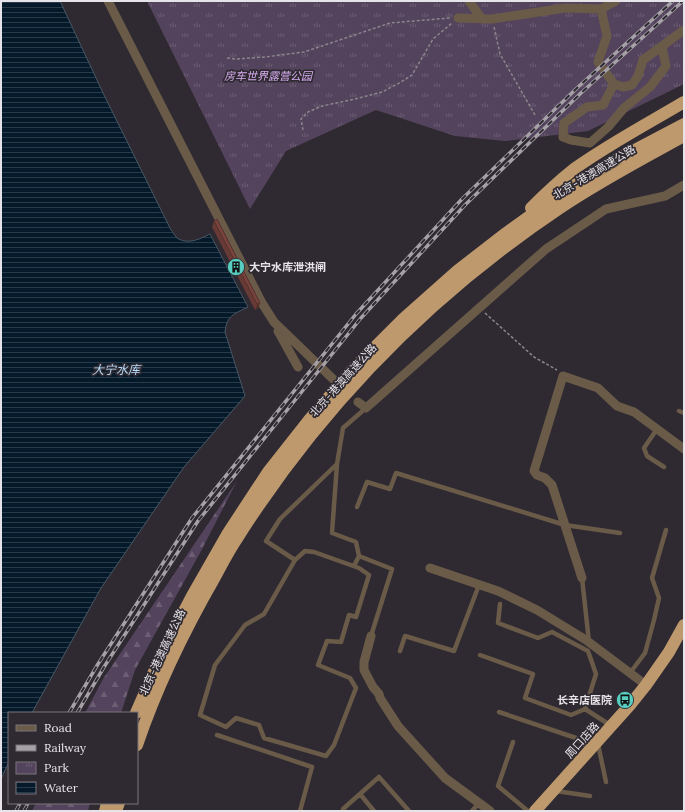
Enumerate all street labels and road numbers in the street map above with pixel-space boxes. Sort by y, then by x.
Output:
street label: 北京-港澳高速公路 [550,142,638,202]
street label: 北京-港澳高速公路 [307,341,379,419]
street label: 北京-港澳高速公路 [136,607,188,697]
street label: 周口店路 [562,719,602,761]

